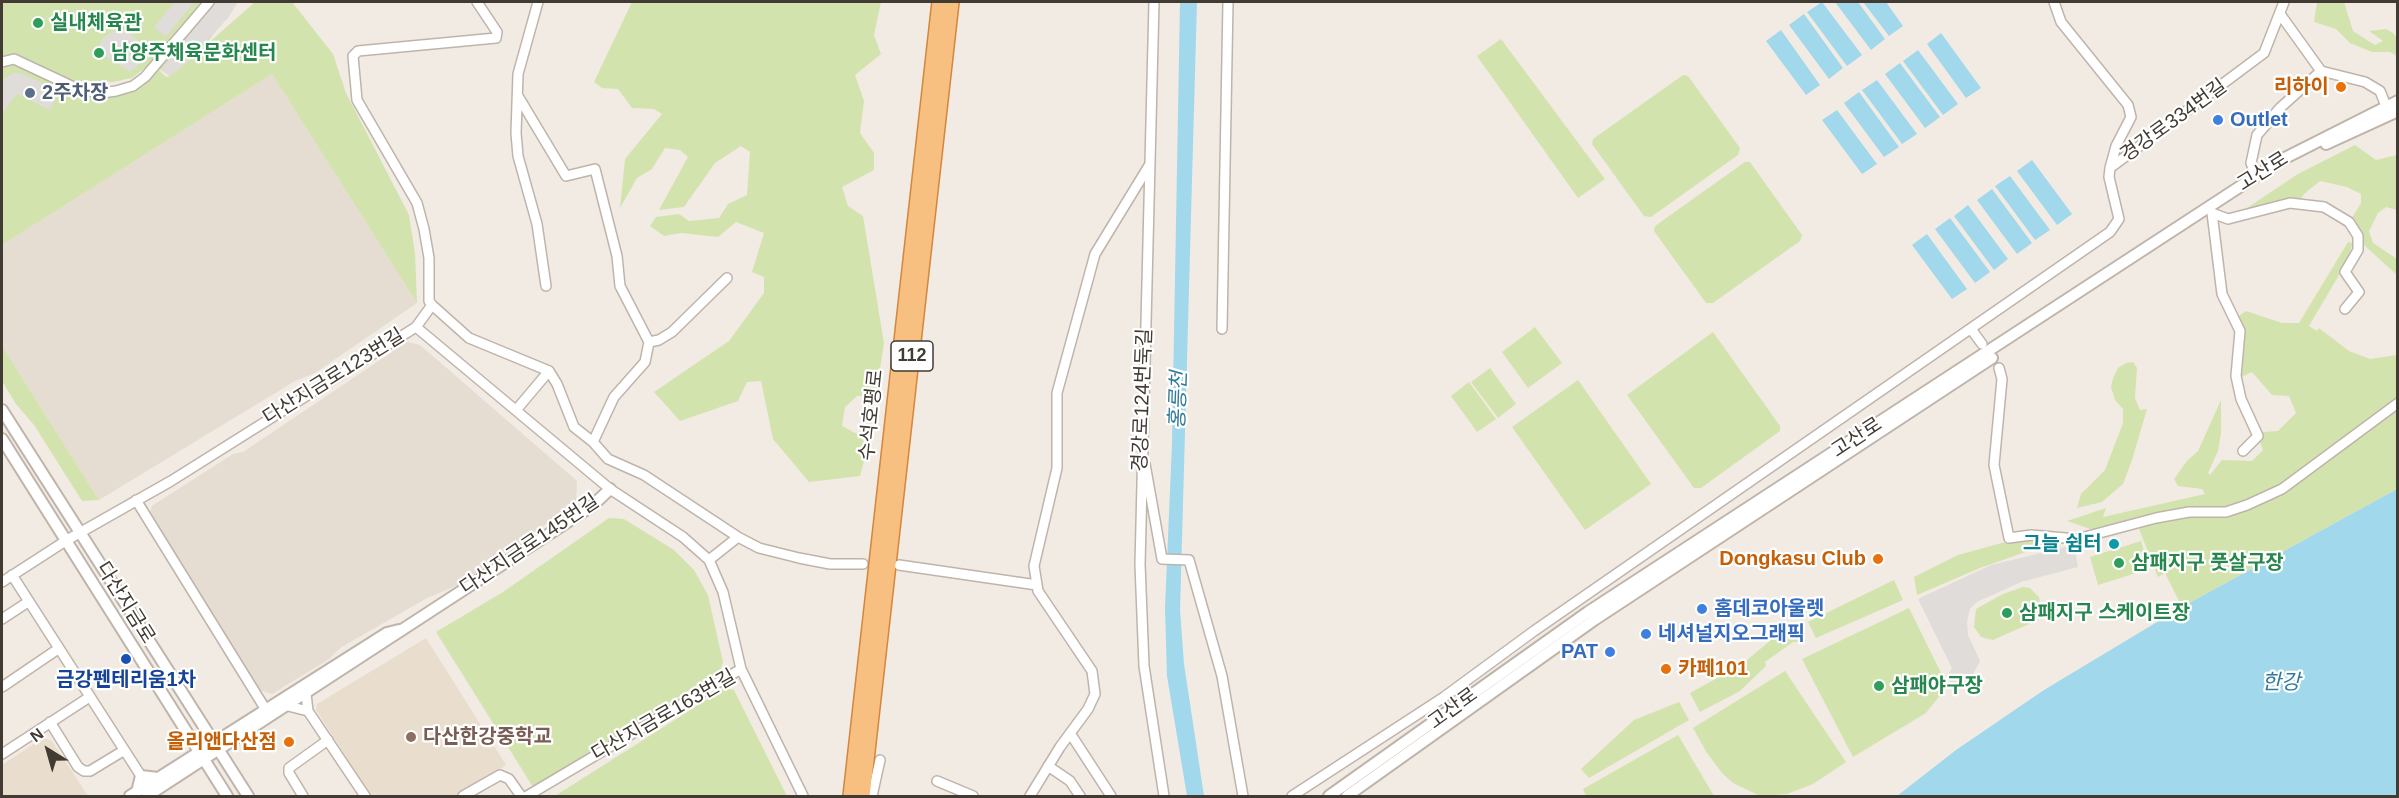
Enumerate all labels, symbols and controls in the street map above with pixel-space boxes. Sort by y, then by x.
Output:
place label: 실내체육관 [50,11,142,35]
marker: 실내체육관 [31,16,45,30]
place label: 남양주체육문화센터 [111,41,277,65]
marker: 남양주체육문화센터 [92,46,106,60]
street label: 경강로334번길 [2116,74,2232,168]
place label: 리하이 [2274,75,2329,99]
marker: 리하이 [2334,80,2348,94]
place label: 2주차장 [42,81,108,105]
marker: 2주차장 [23,86,37,100]
place label: Outlet [2230,108,2288,132]
marker: Outlet [2211,113,2225,127]
street label: 고산로 [2233,147,2293,197]
street label: 다산지금로123번길 [259,324,409,430]
street label: 경강로124번둑길 [1128,328,1158,472]
road number: 112 [891,341,933,371]
street label: 수석호평로 [855,368,889,462]
water label: 홍릉천 [1165,371,1193,429]
street label: 고산로 [1827,413,1887,463]
street label: 다산지금로145번길 [456,490,604,600]
place label: 그늘 쉼터 [2023,532,2102,556]
marker: 그늘 쉼터 [2107,537,2121,551]
place label: Dongkasu Club [1719,547,1866,571]
place label: 삼패지구 풋살구장 [2131,551,2284,575]
marker: Dongkasu Club [1871,552,1885,566]
marker: 삼패지구 풋살구장 [2112,556,2126,570]
street label: 다산지금로 [90,558,160,648]
place label: 홈데코아울렛 [1714,597,1824,621]
place label: 삼패지구 스케이트장 [2019,601,2190,625]
marker: 홈데코아울렛 [1695,602,1709,616]
marker: 삼패지구 스케이트장 [2000,606,2014,620]
place label: 네셔널지오그래픽 [1658,622,1805,646]
marker: 네셔널지오그래픽 [1639,627,1653,641]
place label: PAT [1561,640,1598,664]
marker: PAT [1603,645,1617,659]
marker: 금강펜테리움1차 [119,652,133,666]
place label: 카페101 [1678,657,1748,681]
marker: 카페101 [1659,662,1673,676]
street label: 다산지금로163번길 [588,665,740,767]
place label: 금강펜테리움1차 [56,668,196,692]
water label: 한강 [2262,670,2300,696]
place label: 삼패야구장 [1891,674,1983,698]
marker: 삼패야구장 [1872,679,1886,693]
street label: 고산로 [1424,683,1482,735]
north arrow [18,720,78,780]
text: N [27,725,47,745]
place label: 다산한강중학교 [423,725,552,749]
place label: 올리앤다산점 [167,730,277,754]
marker: 다산한강중학교 [404,730,418,744]
marker: 올리앤다산점 [282,735,296,749]

